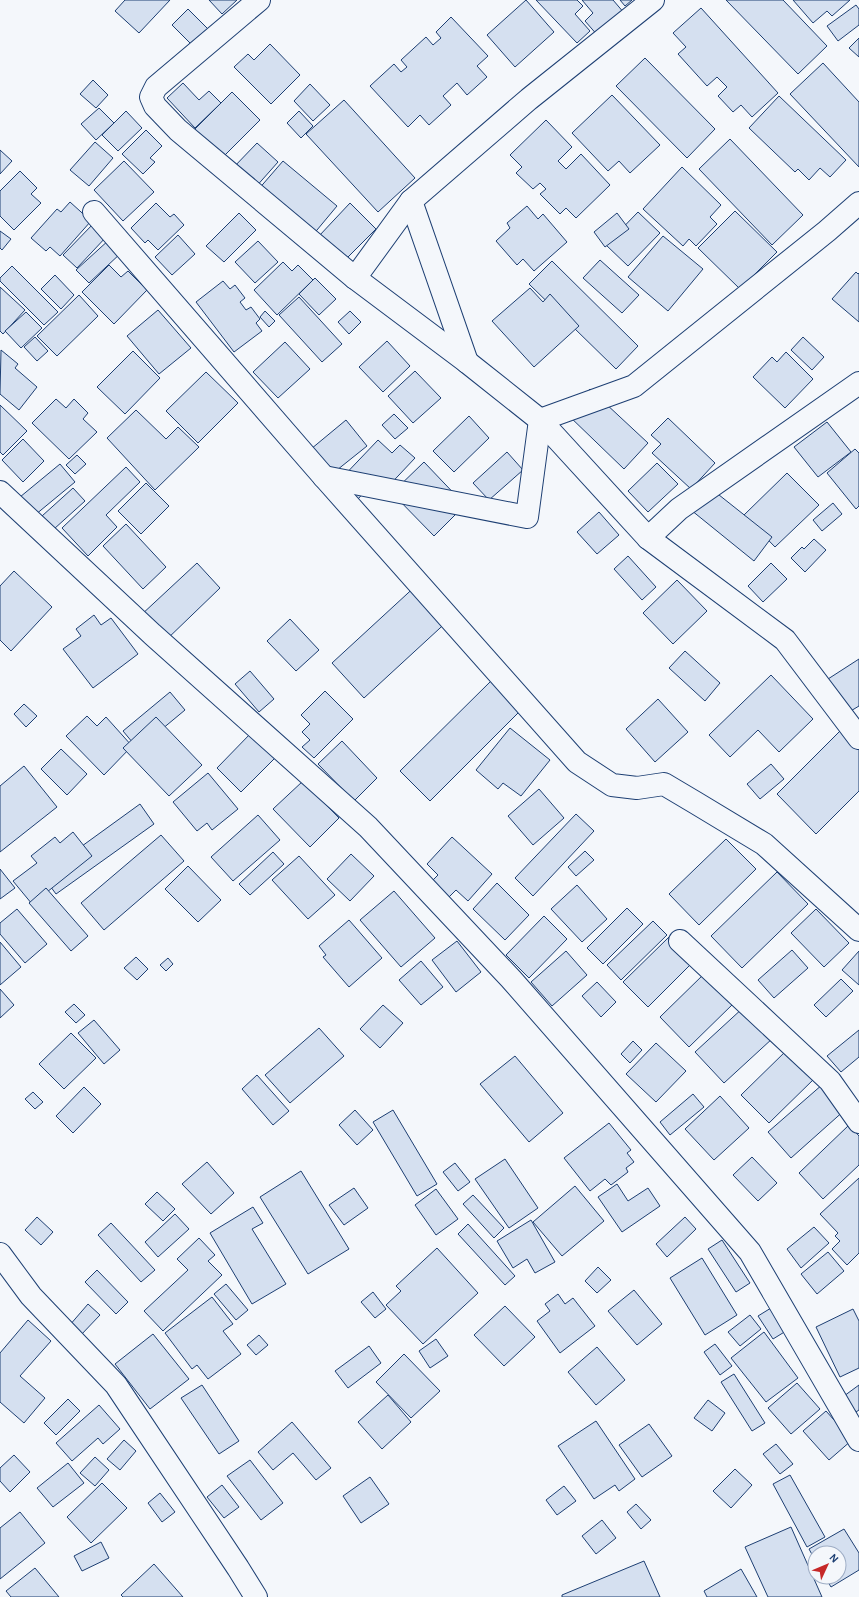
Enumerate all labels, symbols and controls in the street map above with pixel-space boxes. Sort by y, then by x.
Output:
north arrow [807,1545,847,1585]
text: N [827,1552,840,1565]

